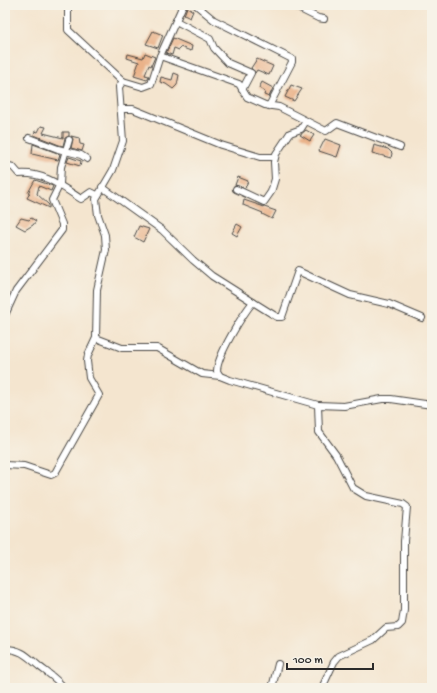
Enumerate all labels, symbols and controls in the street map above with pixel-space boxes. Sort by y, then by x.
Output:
scale bar [287,645,373,671]
text: 100 m [292,654,323,668]

